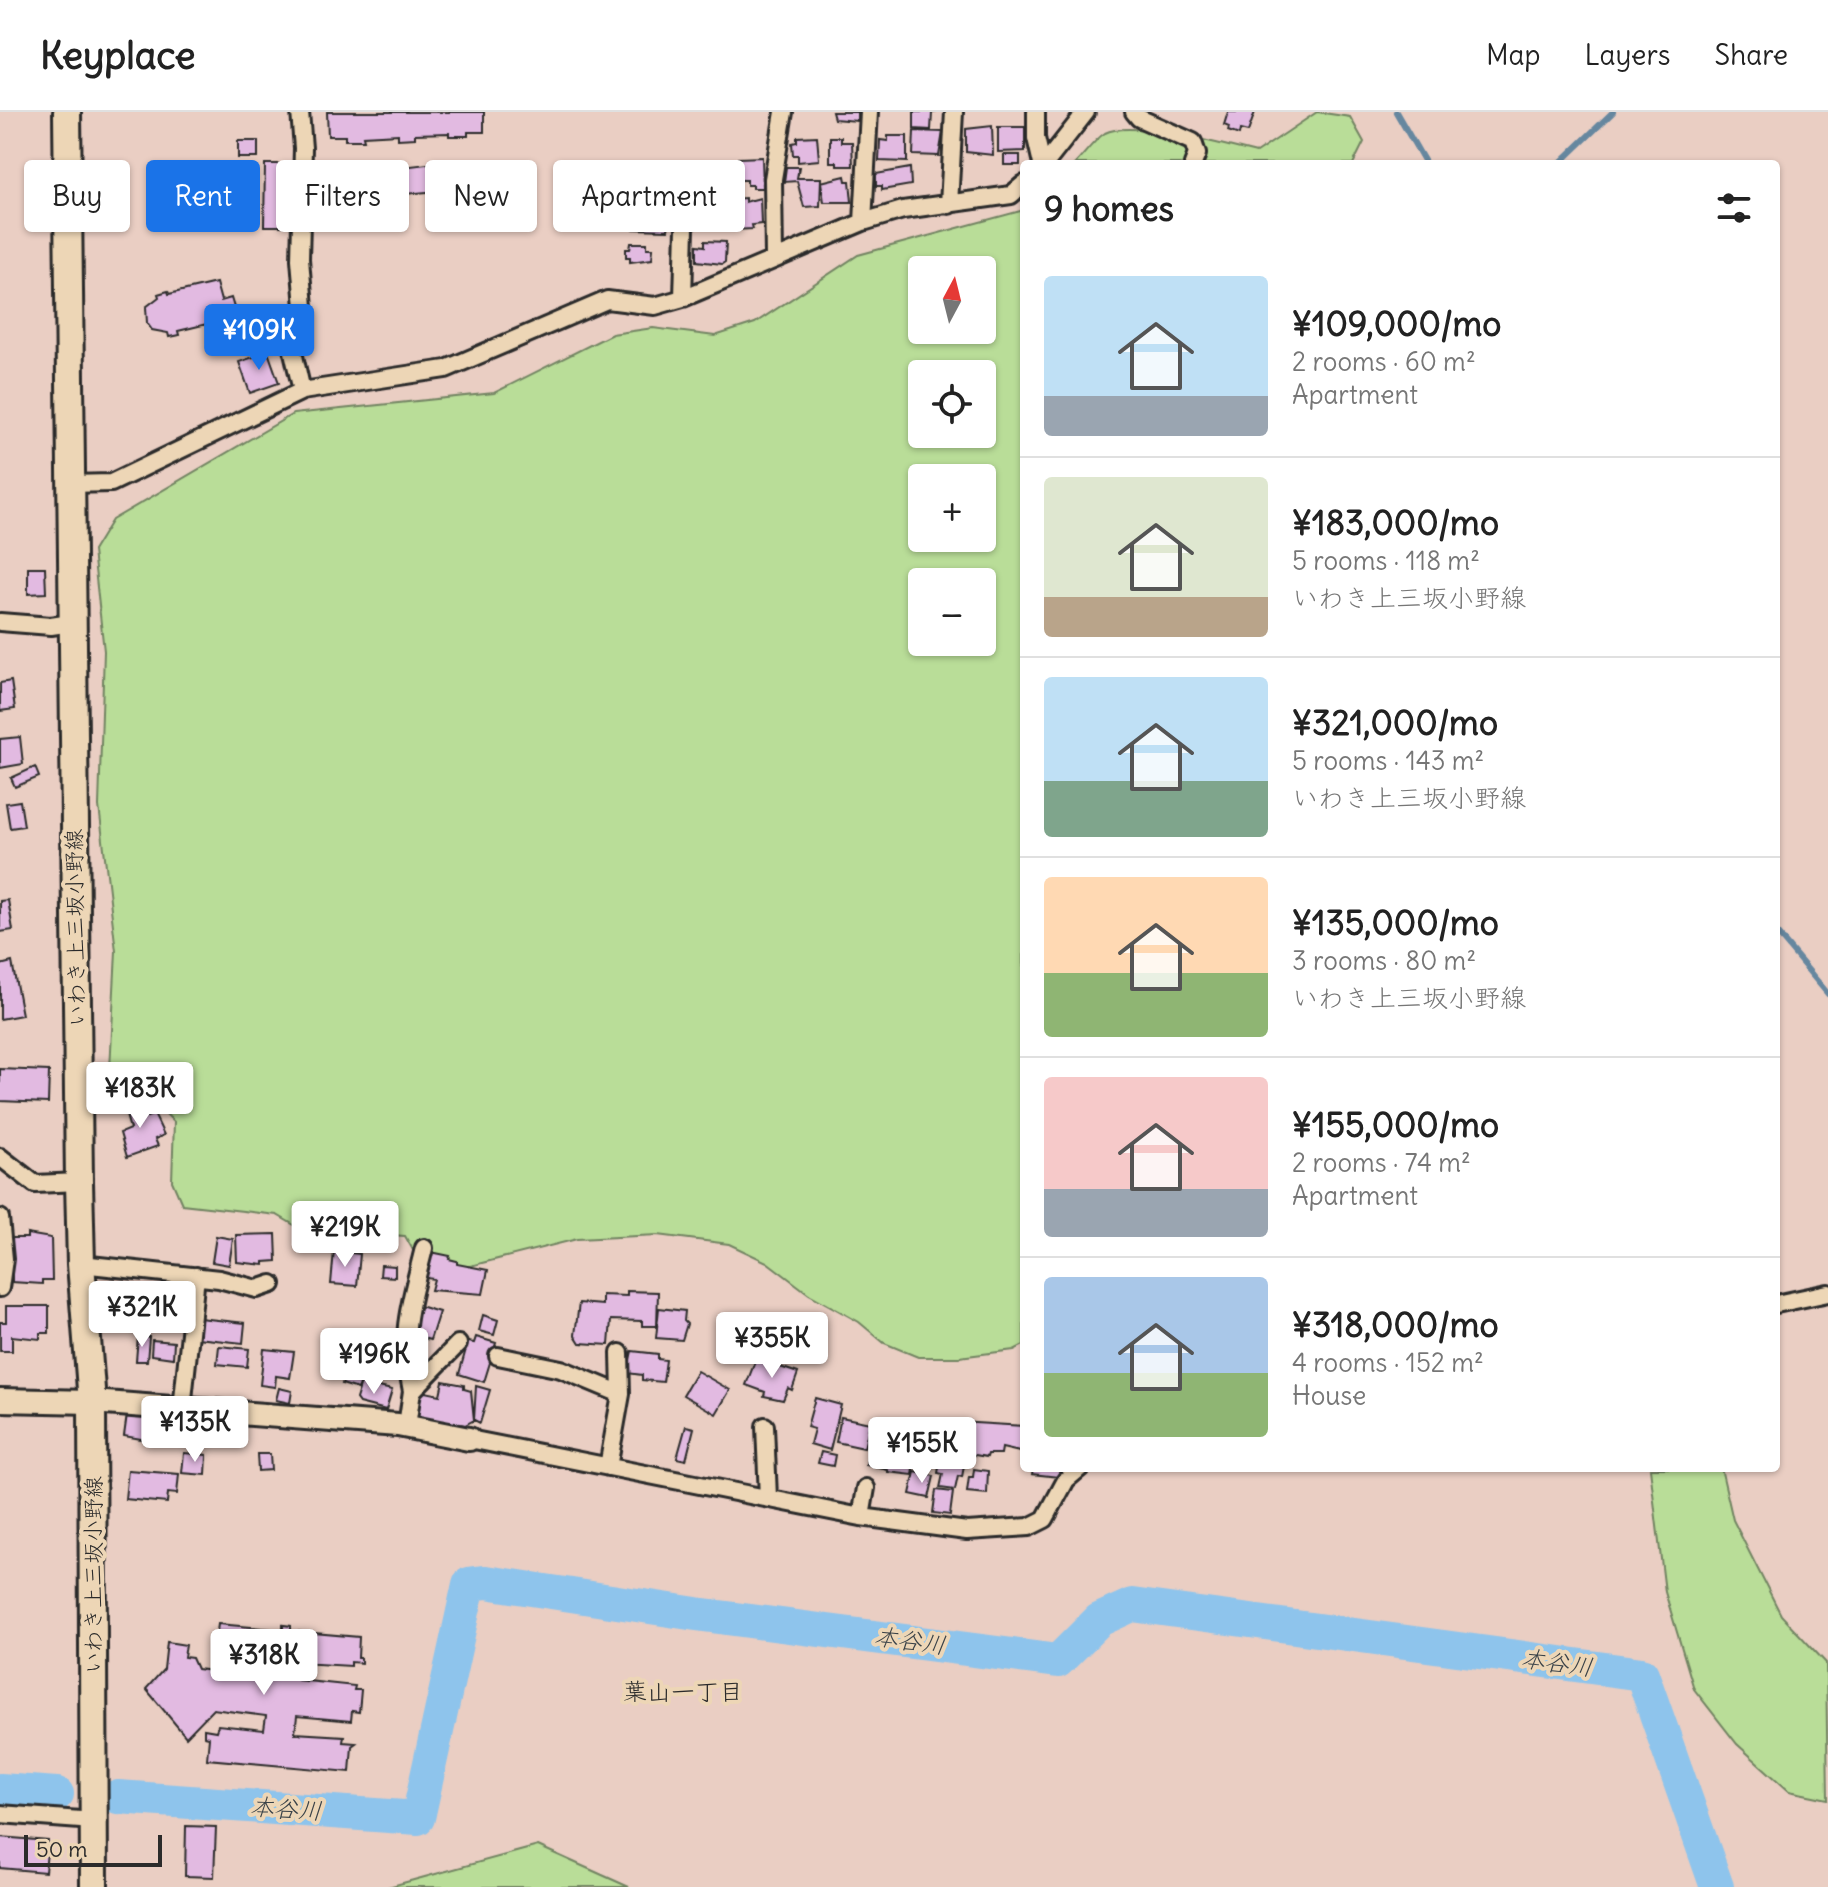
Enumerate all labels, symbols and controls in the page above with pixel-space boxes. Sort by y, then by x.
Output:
text: Keyplace [40,32,195,79]
text: Map [1486,37,1541,73]
text: Layers [1585,37,1671,73]
text: Share [1715,37,1788,73]
chip: Buy [24,160,130,232]
chip: Rent [146,160,260,232]
chip: Filters [276,160,409,232]
chip: New [425,160,537,232]
chip: Apartment [553,160,745,232]
icon: filters [1712,186,1756,230]
text: 9 homes [1044,187,1174,230]
north arrow [908,256,996,344]
map controls [908,256,996,656]
text: ¥109,000/mo [1292,302,1501,345]
pin: ¥109K [203,304,315,372]
icon: home [1108,308,1204,404]
text: ¥109K [222,313,296,346]
text: 2 rooms · 60 m² [1292,345,1476,378]
button: locate [908,360,996,448]
text: Apartment [1292,378,1418,411]
button: + [908,464,996,552]
text: ¥183,000/mo [1292,501,1499,544]
icon: home [1108,509,1204,605]
text: 5 rooms · 118 m² [1292,544,1480,577]
button: − [908,568,996,656]
text: いわき上三坂小野線 [1292,581,1526,614]
text: ¥321,000/mo [1292,701,1498,744]
icon: home [1108,709,1204,805]
text: 5 rooms · 143 m² [1292,744,1484,777]
text: いわき上三坂小野線 [1292,781,1526,814]
street label: いわき上三坂小野線 [59,829,91,1027]
text: ¥135,000/mo [1292,901,1499,944]
icon: home [1108,909,1204,1005]
text: 3 rooms · 80 m² [1292,944,1476,977]
text: いわき上三坂小野線 [1292,981,1526,1014]
pin: ¥183K [84,1062,196,1130]
text: ¥183K [104,1071,176,1104]
text: ¥155,000/mo [1292,1103,1499,1146]
icon: home [1108,1109,1204,1205]
text: 2 rooms · 74 m² [1292,1146,1471,1179]
text: Apartment [1292,1179,1418,1212]
pin: ¥219K [289,1201,401,1269]
text: ¥219K [310,1210,380,1243]
pin: ¥321K [86,1281,198,1349]
text: ¥321K [107,1290,177,1323]
text: ¥318,000/mo [1292,1303,1499,1346]
icon: home [1108,1309,1204,1405]
pin: ¥355K [716,1312,828,1380]
text: ¥355K [734,1321,810,1354]
pin: ¥196K [318,1328,430,1396]
text: ¥196K [338,1337,410,1370]
text: 4 rooms · 152 m² [1292,1346,1484,1379]
text: House [1292,1379,1366,1412]
pin: ¥135K [139,1396,251,1464]
text: ¥135K [159,1405,231,1438]
pin: ¥155K [866,1417,978,1485]
text: ¥155K [886,1426,958,1459]
street label: いわき上三坂小野線 [79,1476,107,1674]
water label: 本谷川 [872,1620,948,1660]
pin: ¥318K [208,1629,320,1697]
text: ¥318K [228,1638,300,1671]
water label: 本谷川 [1519,1642,1595,1682]
district label: 葉山一丁目 [623,1676,743,1706]
water label: 本谷川 [249,1791,323,1825]
scale bar [24,1831,162,1867]
text: 50 m [36,1835,88,1863]

